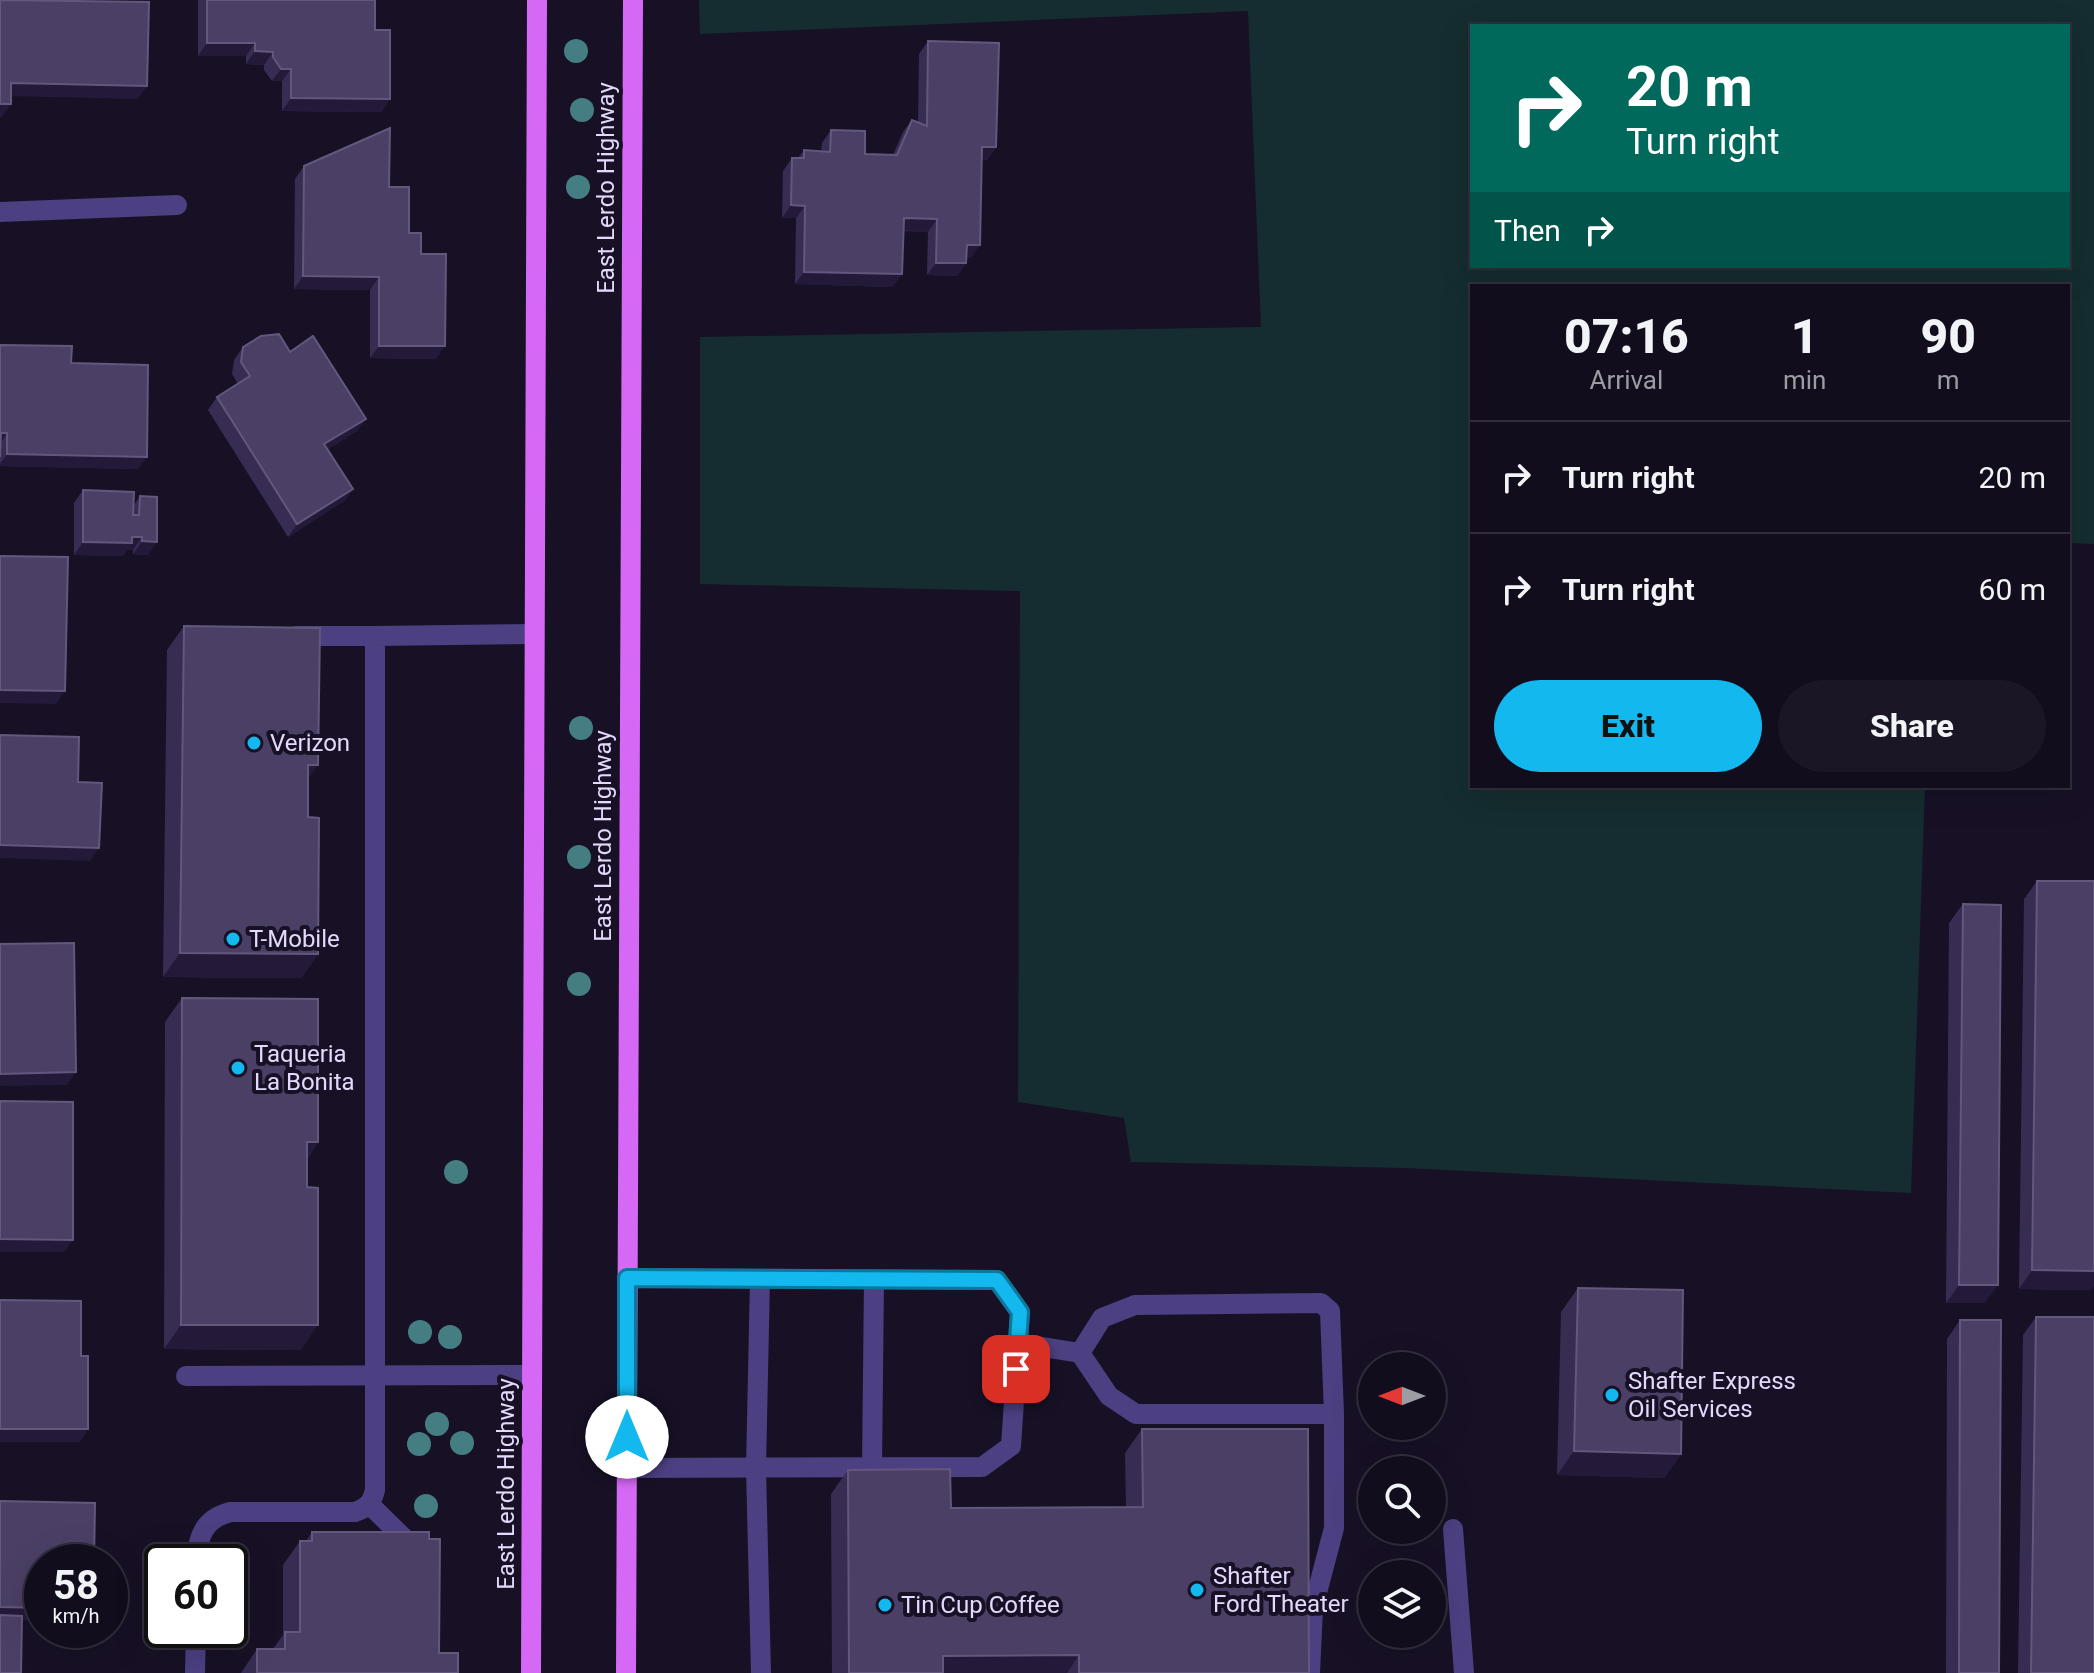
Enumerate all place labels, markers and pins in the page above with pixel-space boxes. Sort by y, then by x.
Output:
place label: Verizon [270,729,350,757]
marker: Verizon [245,734,263,752]
place label: T-Mobile [249,925,340,953]
marker: T-Mobile [224,930,242,948]
place label: Taqueria La Bonita [254,1040,355,1096]
marker: Taqueria La Bonita [229,1059,247,1077]
pin [982,1335,1050,1403]
place label: Shafter Express Oil Services [1628,1367,1796,1423]
marker: Shafter Express Oil Services [1603,1386,1621,1404]
place label: Shafter Ford Theater [1213,1562,1349,1618]
marker: Shafter Ford Theater [1188,1581,1206,1599]
place label: Tin Cup Coffee [901,1591,1060,1619]
marker: Tin Cup Coffee [876,1596,894,1614]

